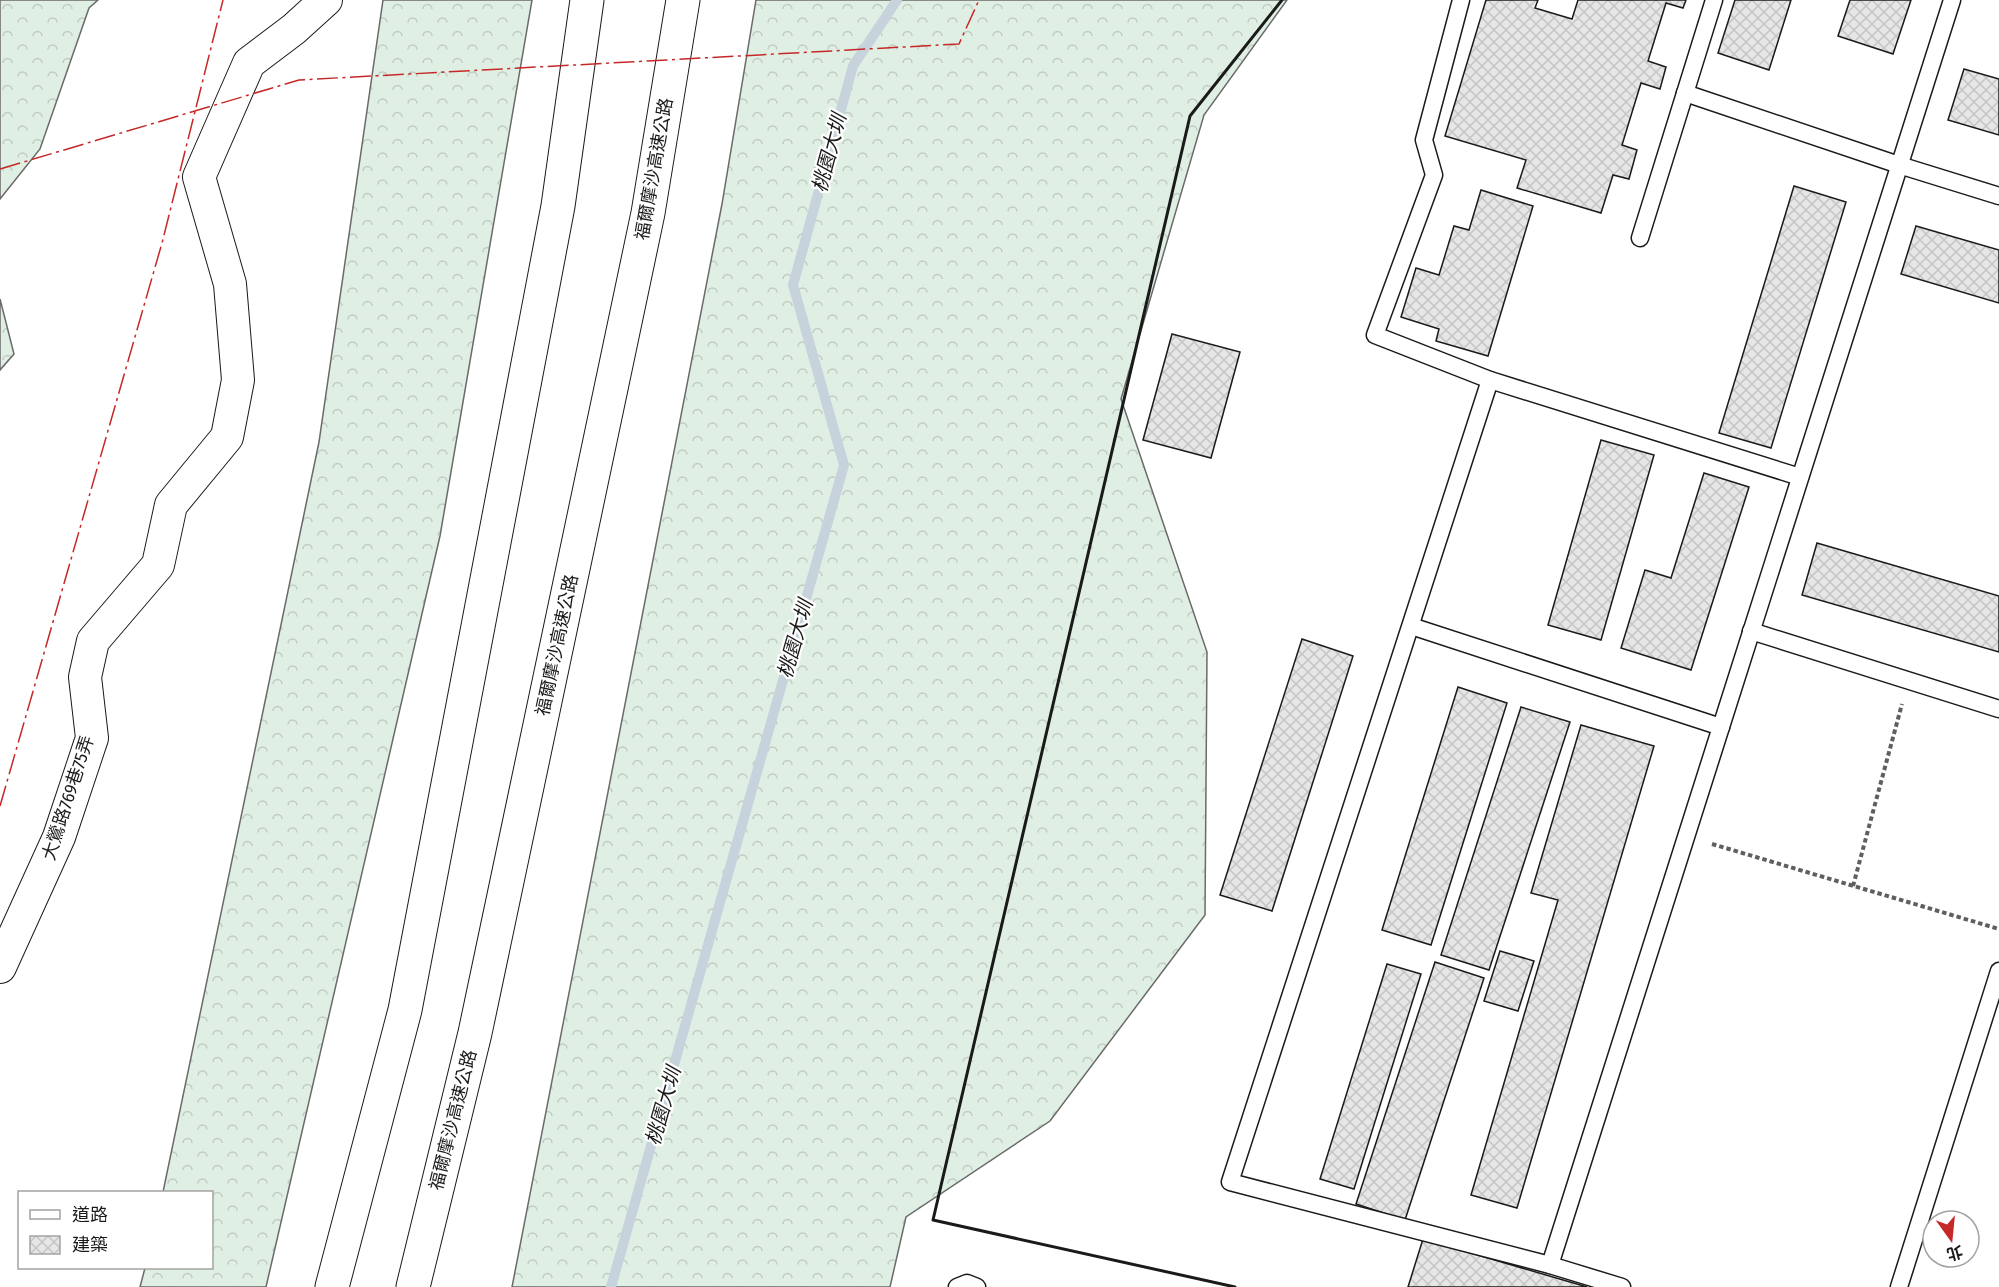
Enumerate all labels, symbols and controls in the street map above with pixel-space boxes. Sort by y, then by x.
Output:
street label: 福爾摩沙高速公路 [631,96,677,242]
water label: 桃園大圳 [807,108,852,195]
street label: 福爾摩沙高速公路 [531,572,583,718]
water label: 桃園大圳 [772,594,818,681]
street label: 大鶯路769巷75弄 [38,733,98,863]
street label: 福爾摩沙高速公路 [425,1047,481,1193]
water label: 桃園大圳 [640,1061,686,1148]
legend [18,1191,213,1269]
text: 道路 [72,1204,108,1226]
north arrow [1921,1209,1981,1269]
text: 建築 [72,1234,108,1256]
text: 北 [1945,1242,1965,1264]

